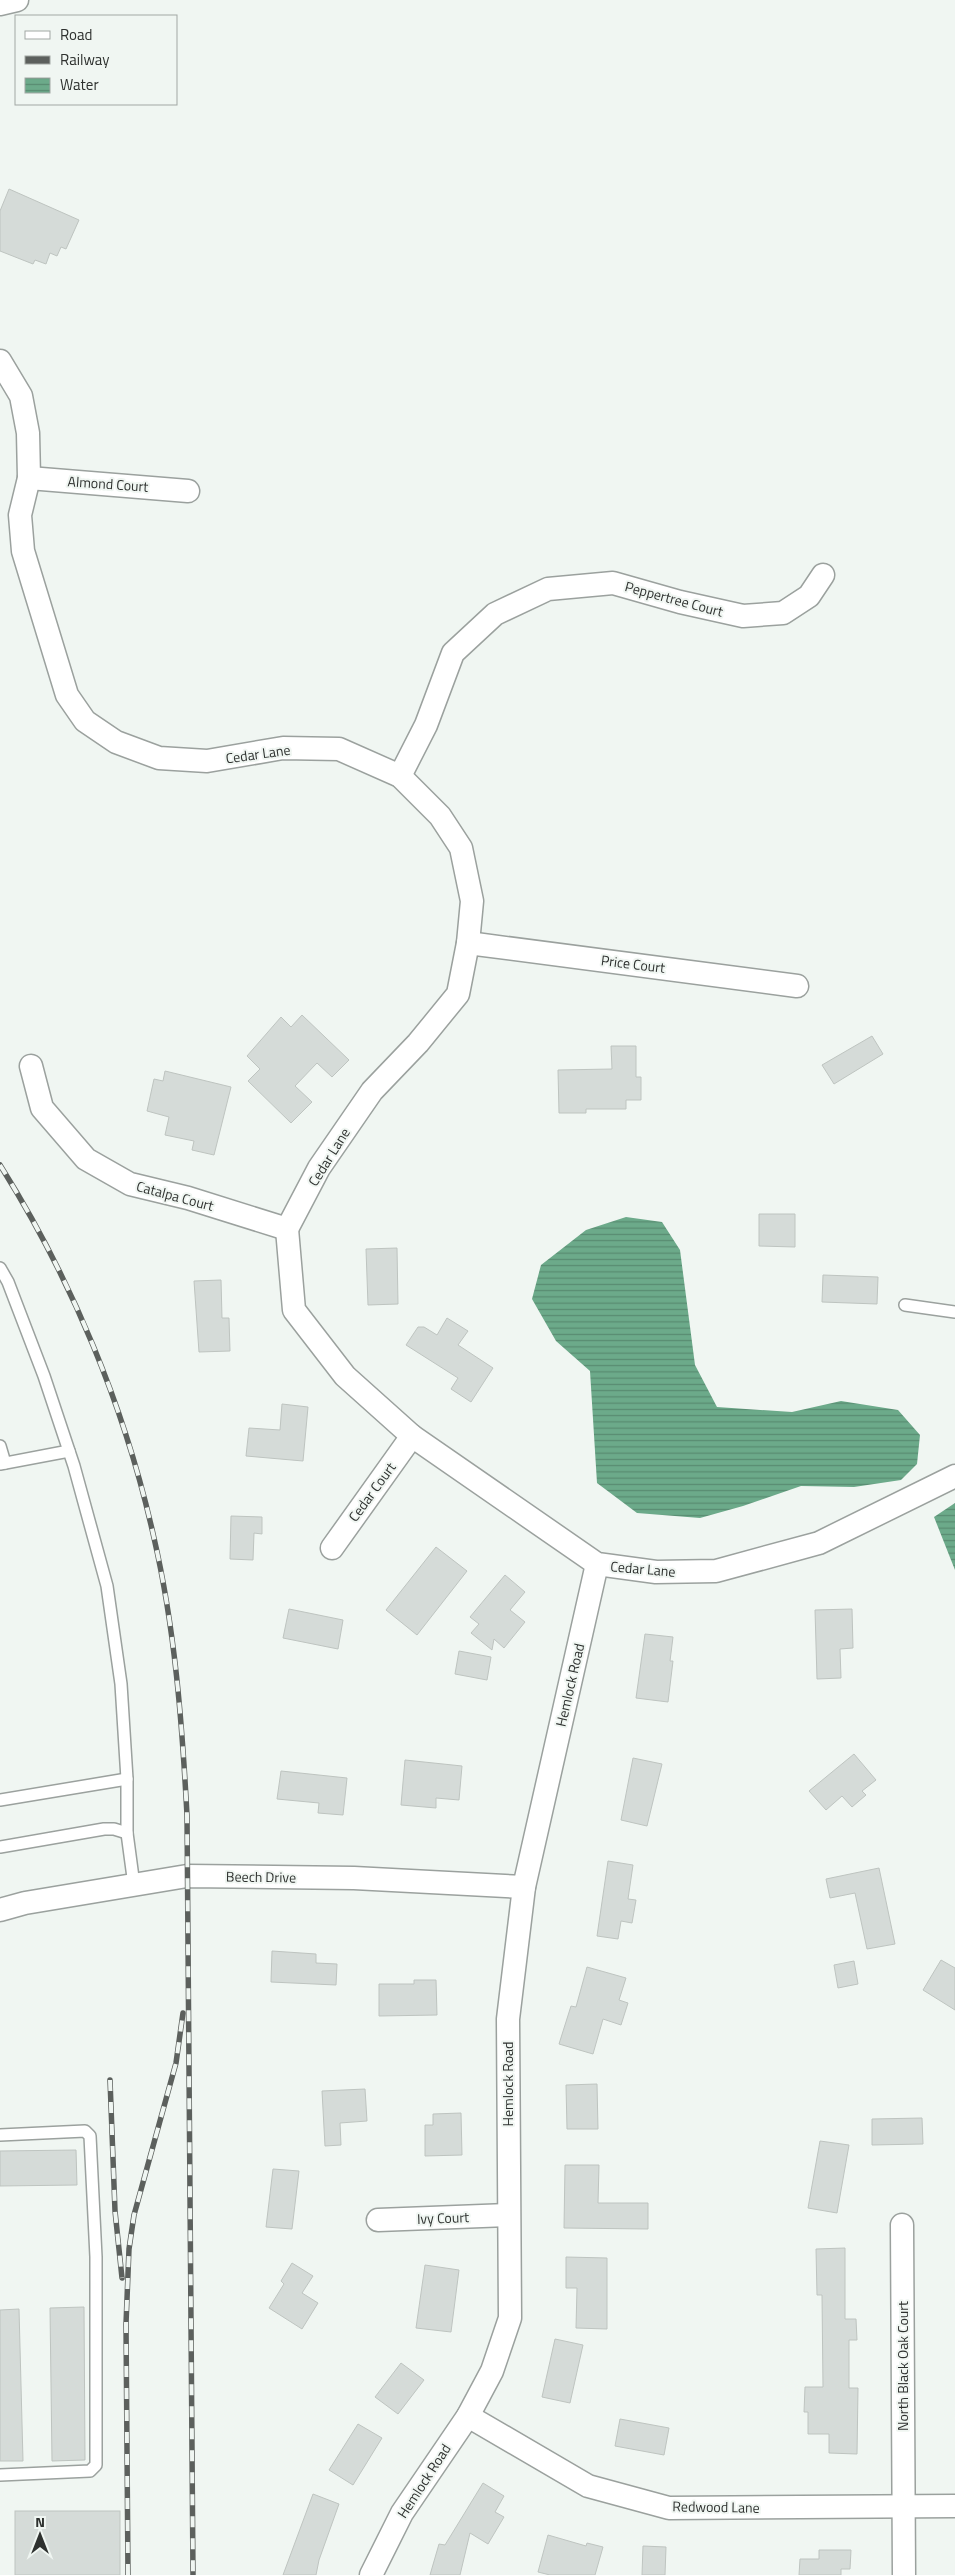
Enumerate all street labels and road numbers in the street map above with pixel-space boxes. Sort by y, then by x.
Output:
street label: Almond Court [67,470,149,497]
street label: Peppertree Court [623,575,726,622]
street label: Cedar Lane [224,739,292,768]
street label: Price Court [600,949,666,978]
street label: Cedar Lane [302,1124,355,1190]
street label: Catalpa Court [134,1175,216,1216]
street label: Cedar Court [343,1458,400,1526]
street label: Cedar Lane [610,1555,676,1582]
street label: Hemlock Road [550,1641,589,1729]
street label: Beech Drive [226,1865,296,1888]
street label: Hemlock Road [497,2042,518,2126]
street label: Ivy Court [417,2206,469,2229]
street label: North Black Oak Court [892,2301,913,2431]
street label: Hemlock Road [392,2439,456,2522]
street label: Redwood Lane [672,2495,760,2518]

